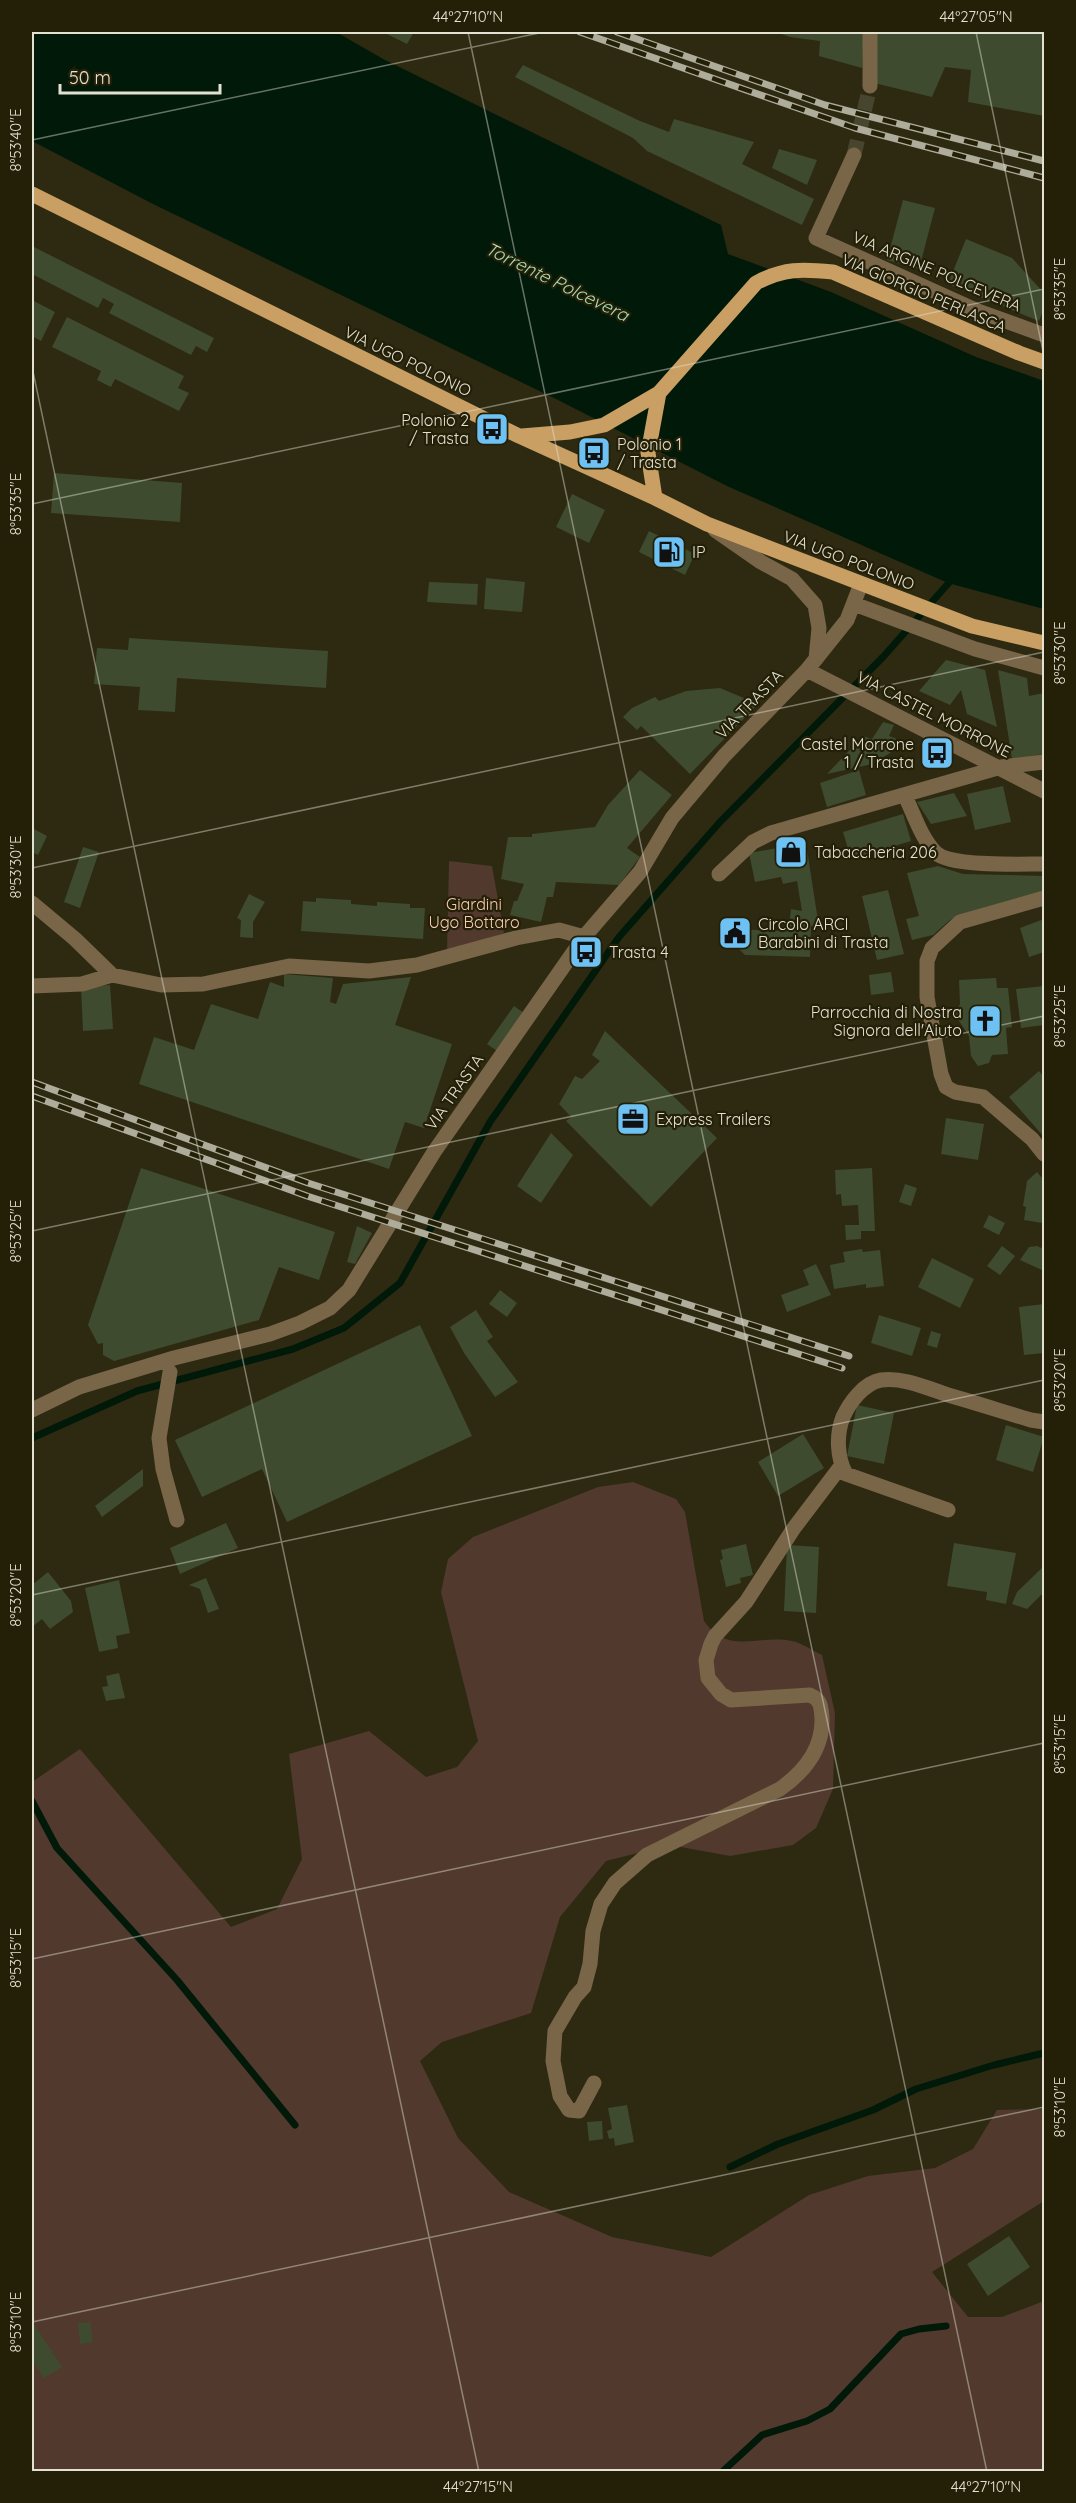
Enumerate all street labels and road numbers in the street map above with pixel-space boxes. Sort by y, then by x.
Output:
street label: VIA ARGINE POLCEVERA [850,226,1024,316]
street label: VIA GIORGIO PERLASCA [839,249,1009,337]
street label: VIA UGO POLONIO [341,322,475,400]
street label: VIA UGO POLONIO [781,526,917,594]
street label: VIA TRASTA [711,665,787,743]
street label: VIA CASTEL MORRONE [853,666,1015,762]
street label: VIA TRASTA [420,1050,488,1134]

